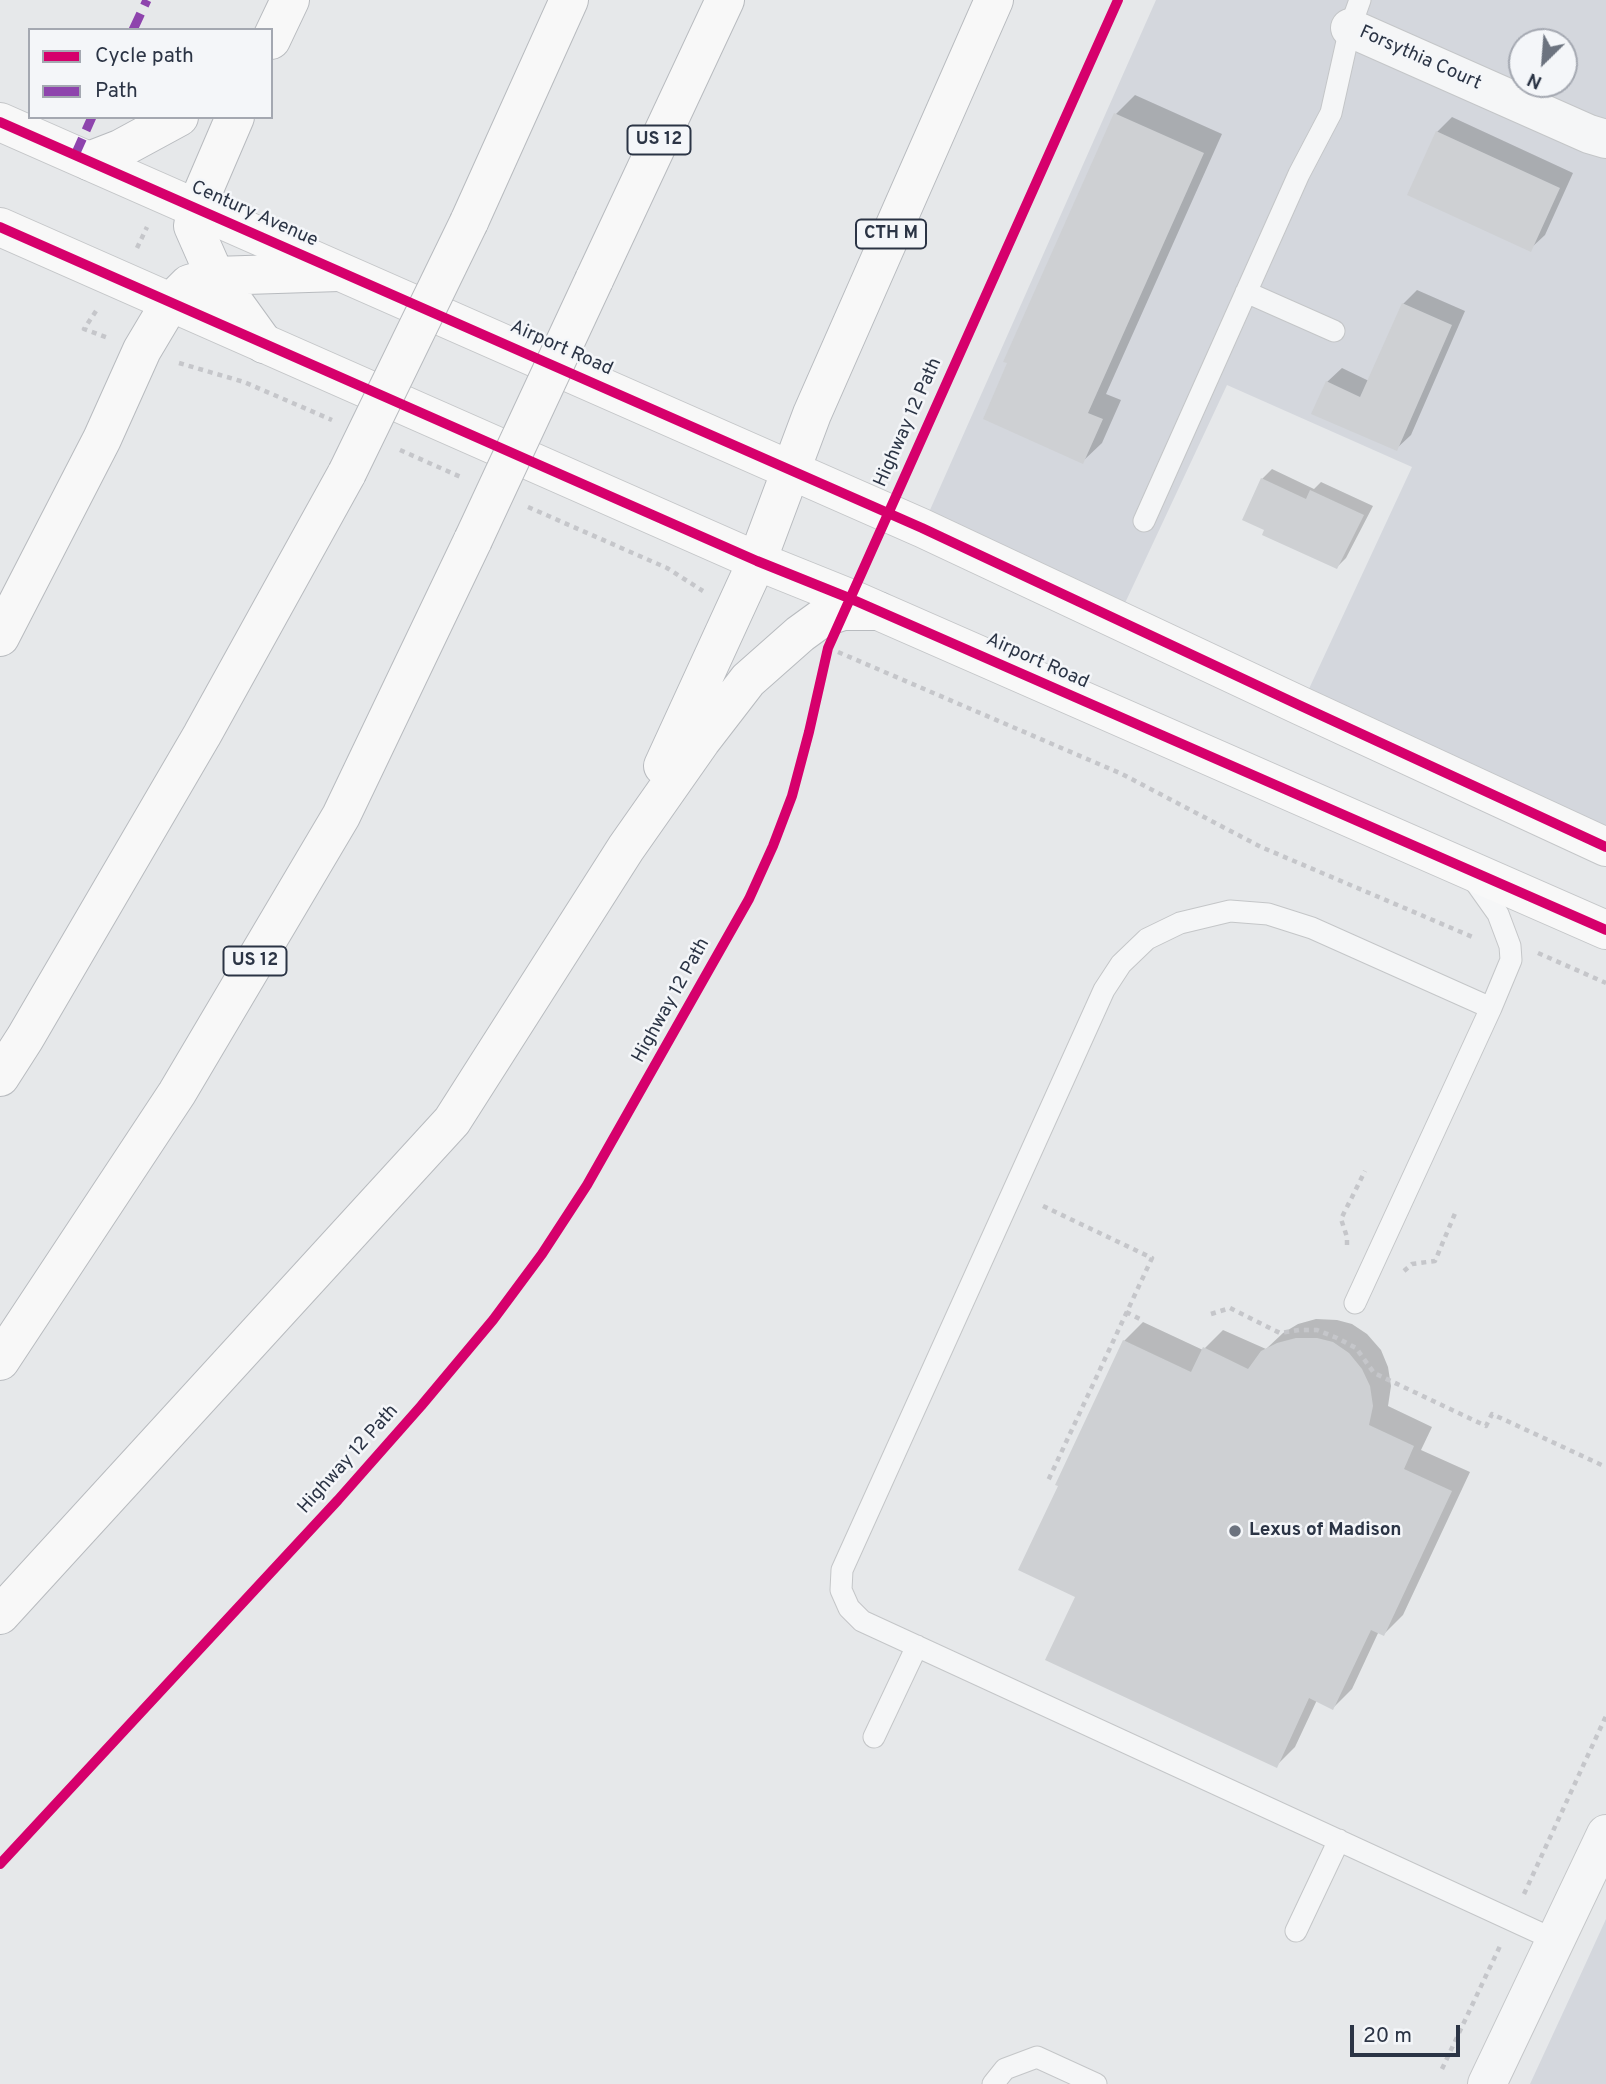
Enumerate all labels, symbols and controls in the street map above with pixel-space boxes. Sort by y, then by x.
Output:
street label: Forsythia Court [1355,22,1485,96]
legend [28,28,273,119]
north arrow [1508,28,1578,98]
text: Cycle path [95,43,194,70]
text: N [1524,66,1546,94]
text: Path [95,78,138,105]
road number: US 12 [628,125,690,154]
street label: Century Avenue [187,177,321,253]
road number: CTH M [856,220,926,248]
street label: Airport Road [506,316,616,382]
street label: Highway 12 Path [870,355,948,491]
street label: Airport Road [982,629,1092,695]
street label: Highway 12 Path [628,935,716,1067]
road number: US 12 [224,946,286,976]
street label: Highway 12 Path [294,1401,404,1519]
place label: Lexus of Madison [1249,1520,1402,1542]
marker: Lexus of Madison [1227,1523,1243,1539]
scale bar [1354,2010,1464,2054]
text: 20 m [1363,2023,1412,2050]

